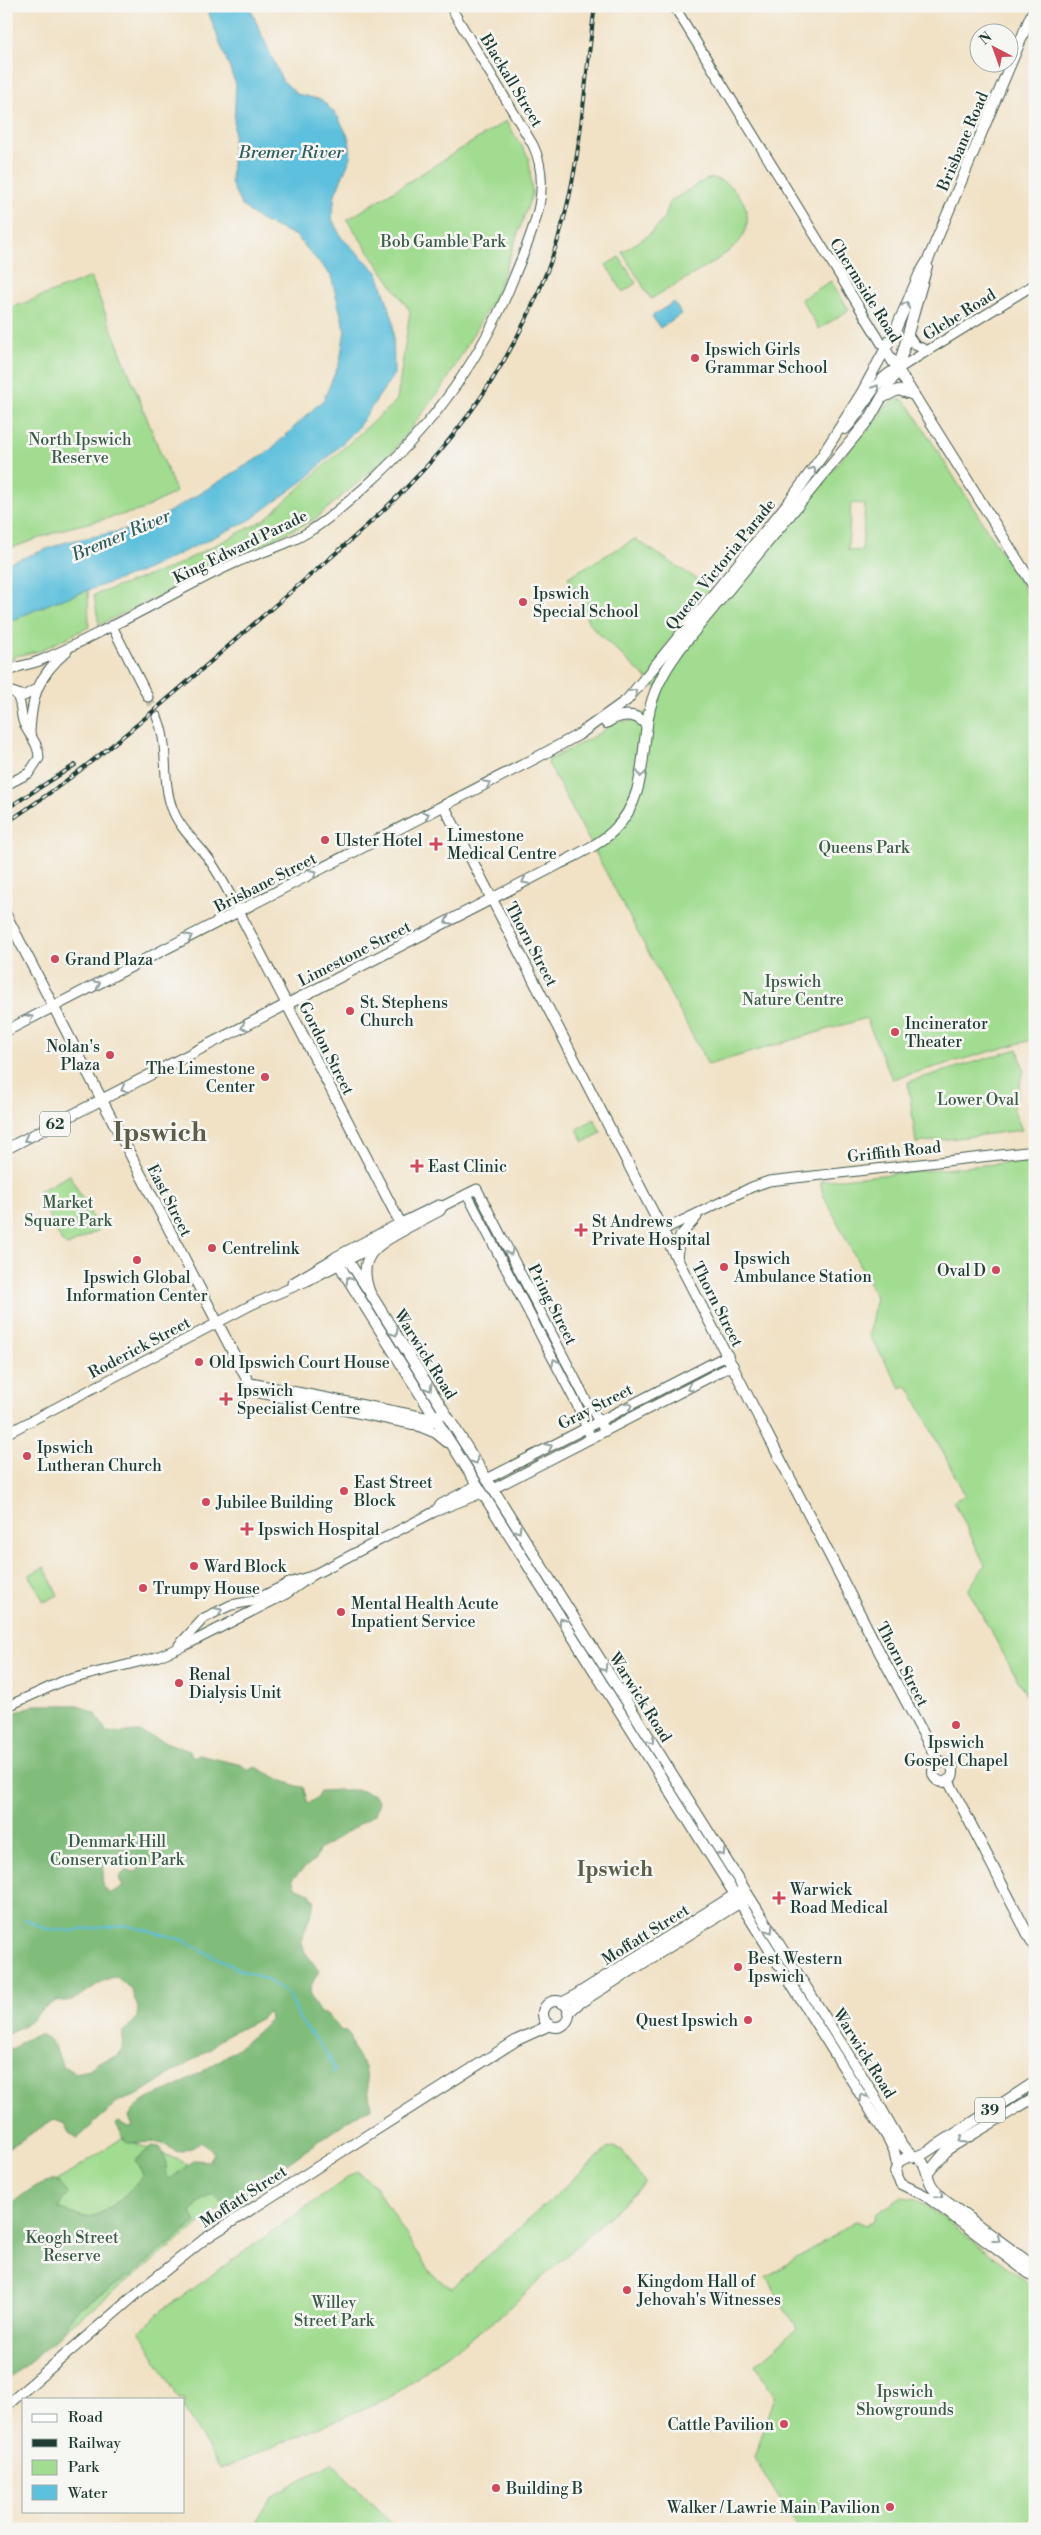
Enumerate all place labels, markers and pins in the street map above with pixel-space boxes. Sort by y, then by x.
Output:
place label: Ipswich Girls Grammar School [705,340,828,378]
marker: Ipswich Girls Grammar School [689,352,701,364]
place label: Ipswich Special School [533,584,639,622]
marker: Ipswich Special School [517,596,529,608]
place label: Limestone Medical Centre [447,826,557,864]
place label: Ulster Hotel [335,831,423,851]
marker: Ulster Hotel [319,834,331,846]
marker: Limestone Medical Centre [429,837,443,851]
place label: Grand Plaza [65,950,154,970]
marker: Grand Plaza [49,953,61,965]
place label: St. Stephens Church [360,993,448,1031]
marker: St. Stephens Church [344,1005,356,1017]
place label: Incinerator Theater [905,1014,988,1052]
marker: Incinerator Theater [889,1026,901,1038]
place label: Nolan's Plaza [46,1037,101,1075]
marker: Nolan's Plaza [104,1049,116,1061]
place label: The Limestone Center [146,1059,255,1097]
marker: The Limestone Center [259,1071,271,1083]
place label: East Clinic [428,1157,507,1177]
marker: East Clinic [410,1159,424,1173]
place label: St Andrews Private Hospital [592,1212,711,1250]
marker: St Andrews Private Hospital [574,1223,588,1237]
place label: Centrelink [222,1239,301,1259]
marker: Centrelink [206,1242,218,1254]
place label: Ipswich Ambulance Station [733,1249,872,1287]
marker: Ipswich Global Information Center [131,1254,143,1266]
marker: Ipswich Ambulance Station [718,1261,730,1273]
place label: Oval D [937,1261,986,1281]
marker: Oval D [990,1264,1002,1276]
place label: Ipswich Global Information Center [66,1268,208,1306]
place label: Old Ipswich Court House [209,1353,390,1373]
marker: Old Ipswich Court House [193,1356,205,1368]
place label: Ipswich Specialist Centre [237,1381,360,1419]
marker: Ipswich Specialist Centre [219,1392,233,1406]
place label: Ipswich Lutheran Church [37,1438,162,1476]
marker: Ipswich Lutheran Church [21,1450,33,1462]
place label: East Street Block [353,1473,433,1511]
marker: East Street Block [338,1485,350,1497]
place label: Jubilee Building [215,1493,334,1513]
marker: Jubilee Building [200,1496,212,1508]
place label: Ipswich Hospital [258,1520,380,1540]
marker: Ipswich Hospital [240,1522,254,1536]
place label: Ward Block [203,1557,288,1577]
marker: Ward Block [188,1560,200,1572]
place label: Trumpy House [153,1579,260,1599]
marker: Trumpy House [137,1582,149,1594]
place label: Mental Health Acute Inpatient Service [351,1594,499,1632]
marker: Mental Health Acute Inpatient Service [335,1606,347,1618]
place label: Renal Dialysis Unit [189,1665,282,1703]
marker: Renal Dialysis Unit [173,1677,185,1689]
marker: Ipswich Gospel Chapel [950,1719,962,1731]
place label: Ipswich Gospel Chapel [904,1733,1008,1771]
place label: Warwick Road Medical [789,1880,888,1918]
marker: Warwick Road Medical [772,1891,786,1905]
place label: Best Western Ipswich [747,1949,843,1987]
marker: Best Western Ipswich [732,1961,744,1973]
place label: Quest Ipswich [636,2011,738,2031]
marker: Quest Ipswich [742,2014,754,2026]
place label: Kingdom Hall of Jehovah's Witnesses [636,2272,781,2310]
marker: Kingdom Hall of Jehovah's Witnesses [621,2284,633,2296]
place label: Cattle Pavilion [667,2415,774,2435]
marker: Cattle Pavilion [778,2418,790,2430]
place label: Building B [505,2479,583,2499]
marker: Building B [490,2482,502,2494]
place label: Walker / Lawrie Main Pavilion [666,2498,880,2518]
marker: Walker / Lawrie Main Pavilion [884,2501,896,2513]

